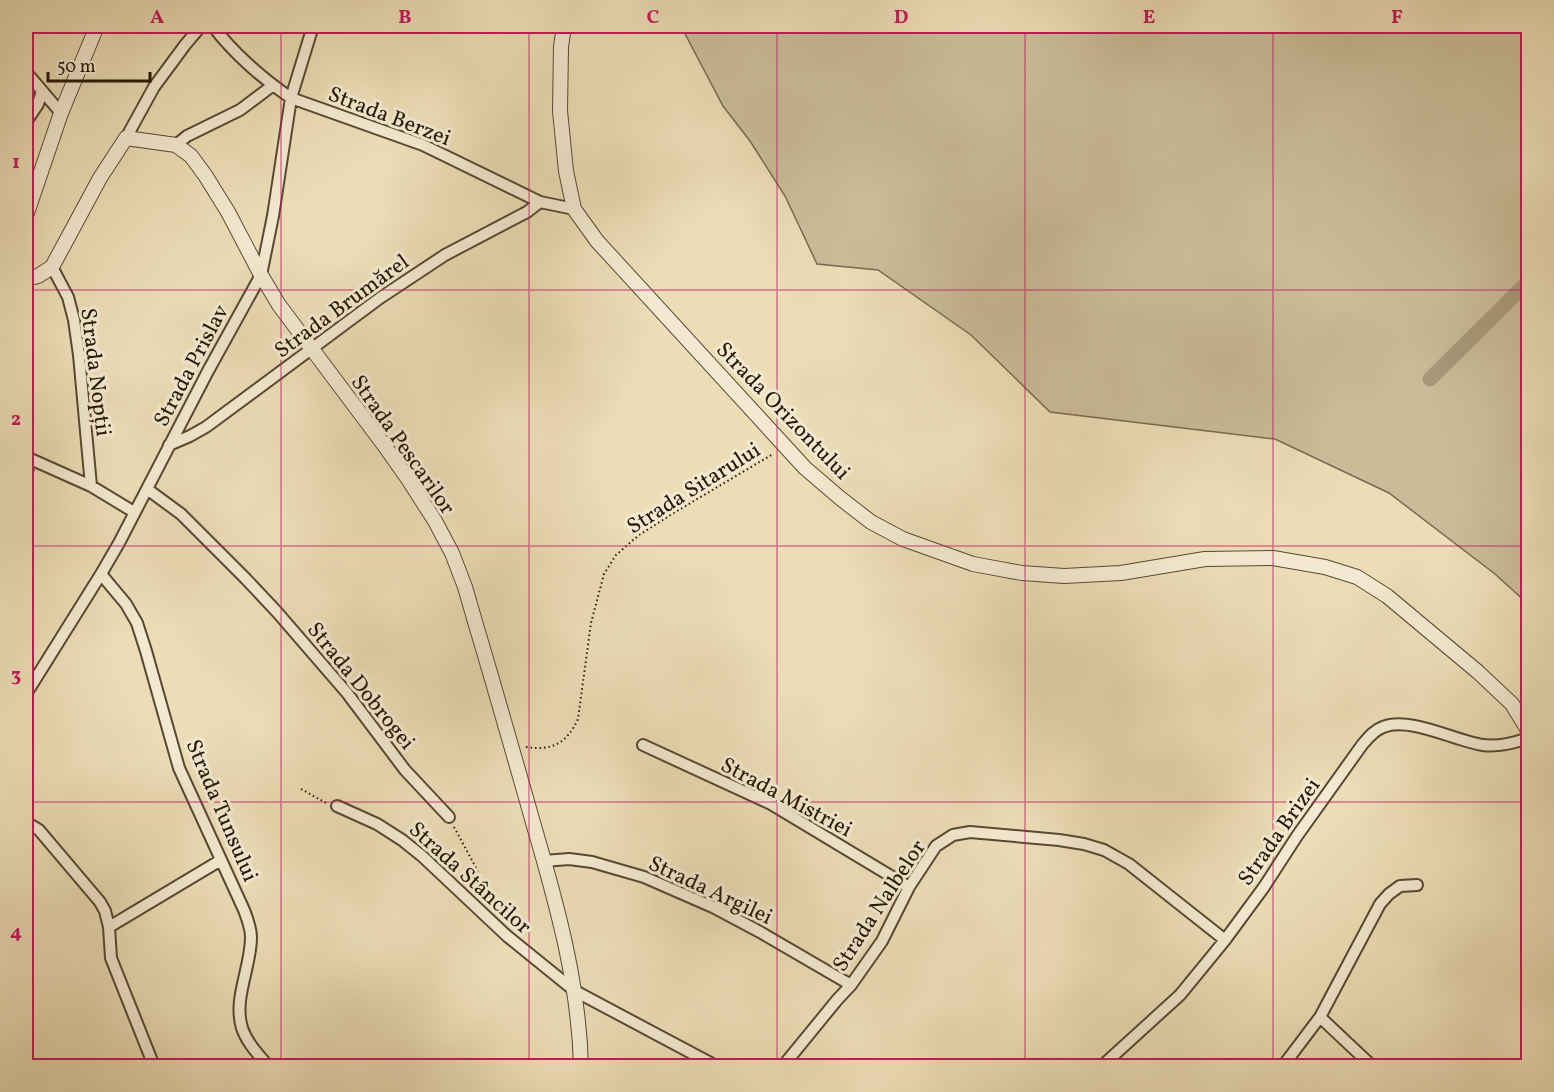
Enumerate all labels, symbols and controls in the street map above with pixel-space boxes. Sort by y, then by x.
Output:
text: A [150,4,164,32]
text: B [398,4,412,32]
text: C [647,4,660,32]
text: D [894,4,908,32]
text: E [1143,4,1155,32]
text: F [1391,4,1403,32]
scale bar [48,45,150,83]
text: 50 m [57,55,96,80]
street label: Strada Berzei [323,80,455,155]
text: 1 [12,149,20,177]
street label: Strada Brumărel [269,248,416,367]
street label: Strada Prislav [147,299,238,433]
street label: Strada Nopții [71,306,118,438]
street label: Strada Orizontului [708,336,856,488]
street label: Strada Pescarilor [342,369,462,522]
text: 2 [11,406,21,434]
street label: Strada Sitarului [621,436,767,543]
street label: Strada Dobrogei [299,616,421,757]
text: 3 [11,662,21,690]
street label: Strada Tunsului [177,735,265,887]
street label: Strada Mistriei [715,750,857,846]
street label: Strada Brizei [1231,772,1329,893]
street label: Strada Stâncilor [401,815,538,942]
street label: Strada Nalbelor [826,834,934,978]
street label: Strada Argilei [643,849,777,934]
text: 4 [10,919,22,947]

